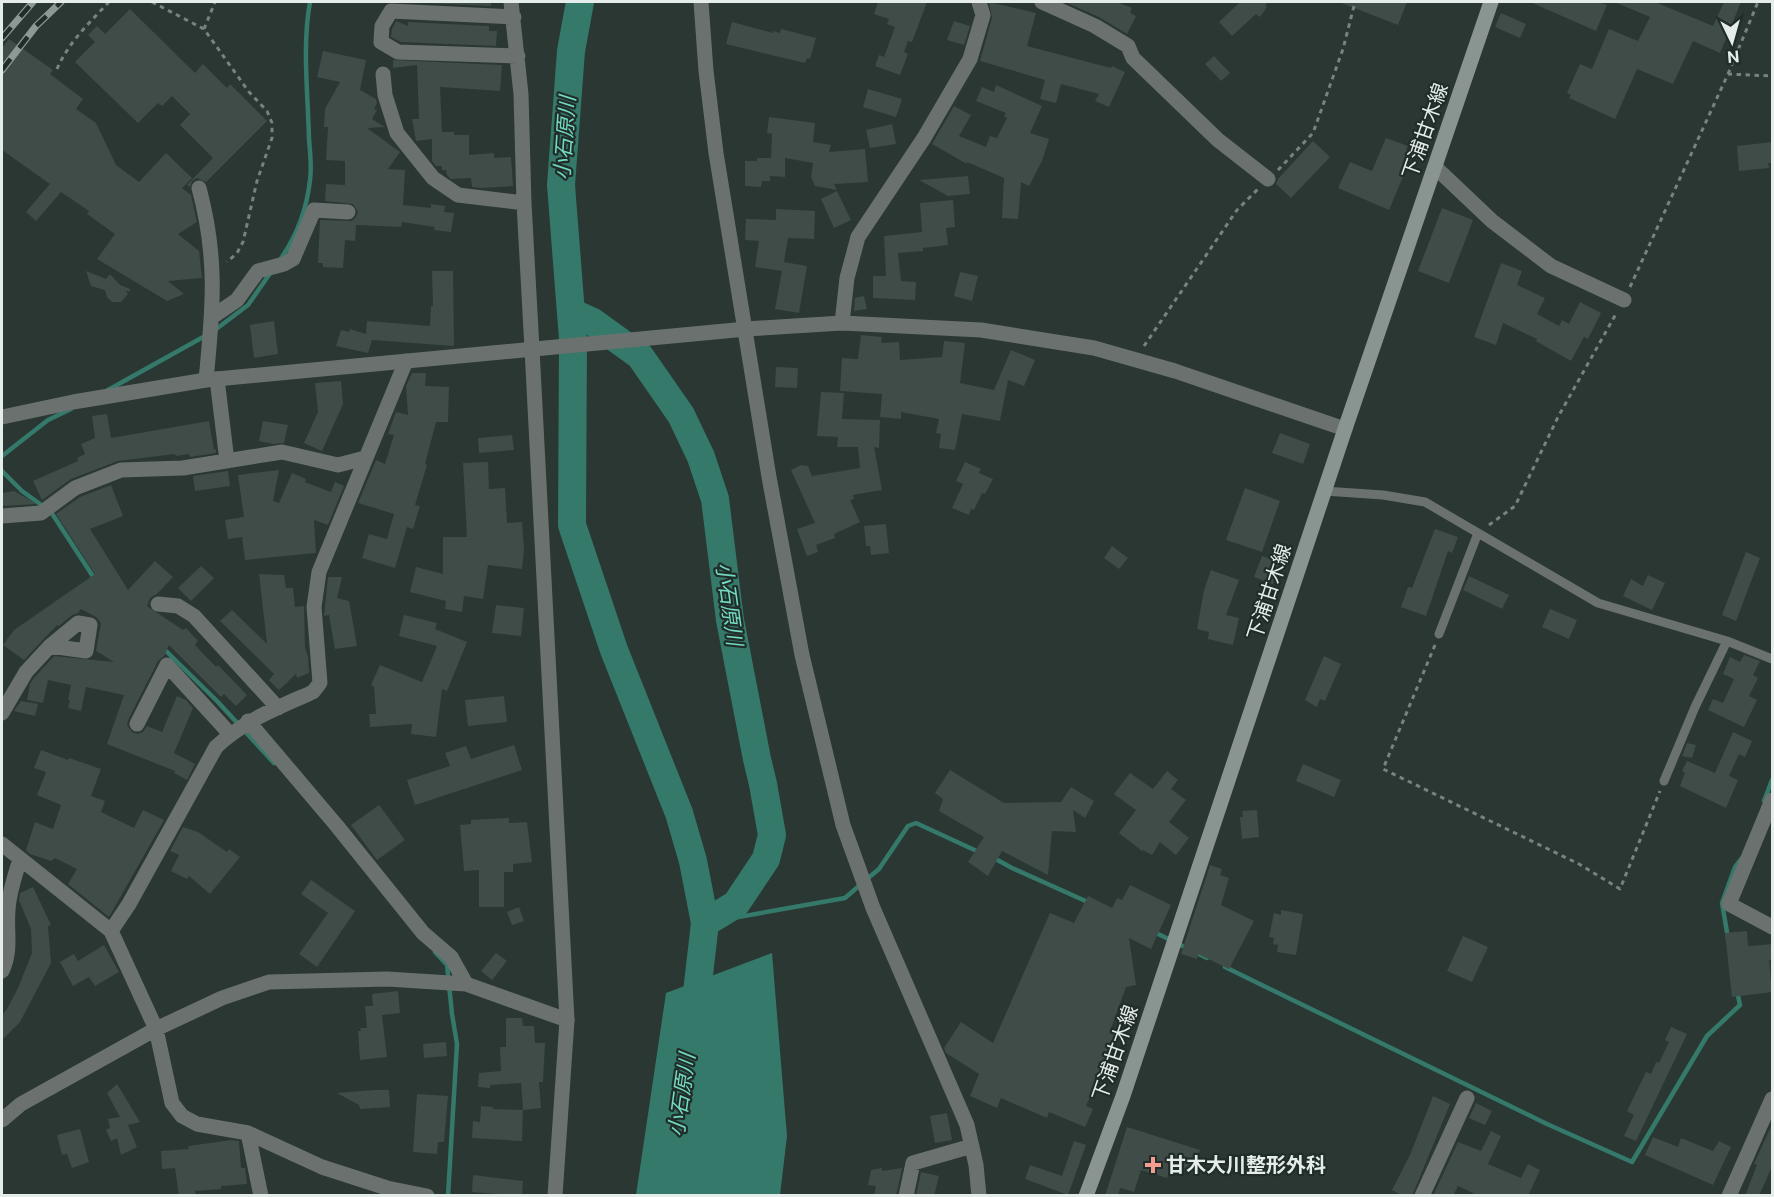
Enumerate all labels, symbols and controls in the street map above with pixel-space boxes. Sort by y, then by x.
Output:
north arrow [1702,12,1762,72]
text: N [1726,46,1740,66]
street label: 下浦甘木線 [1397,80,1453,182]
water label: 小石原川 [549,93,580,181]
street label: 下浦甘木線 [1242,541,1296,643]
water label: 小石原川 [711,561,748,649]
street label: 下浦甘木線 [1087,1002,1143,1104]
water label: 小石原川 [663,1050,700,1138]
place label: 甘木大川整形外科 [1166,1153,1326,1177]
marker: 甘木大川整形外科 [1144,1156,1162,1174]

